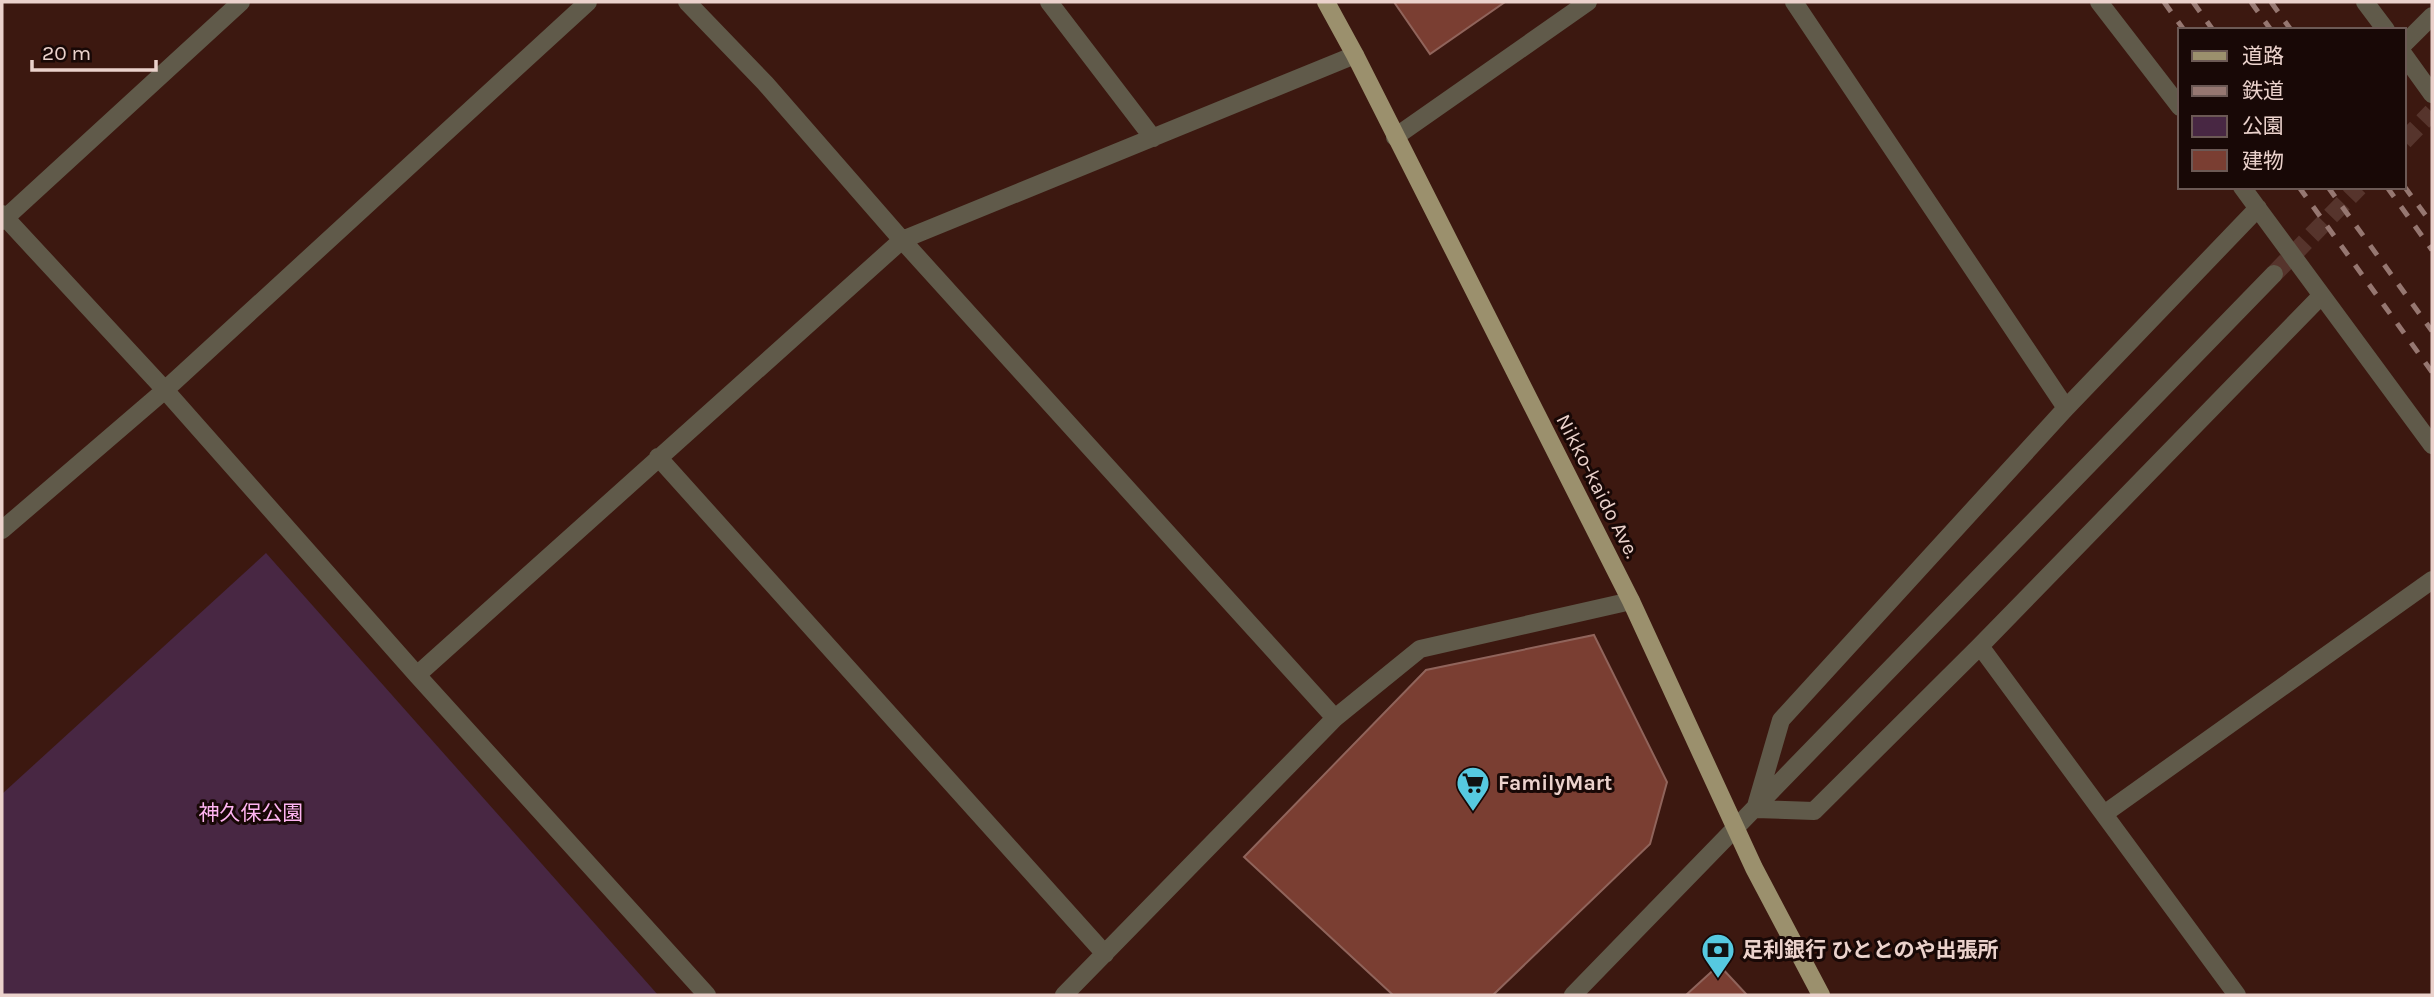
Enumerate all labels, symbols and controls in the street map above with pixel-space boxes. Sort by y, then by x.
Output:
scale bar [32,28,156,72]
legend [2178,28,2406,189]
text: 20 m [42,41,91,65]
text: 道路 [2242,44,2284,68]
text: 鉄道 [2242,79,2284,103]
text: 公園 [2242,114,2284,138]
text: 建物 [2242,149,2284,173]
street label: Nikko-kaido Ave. [1551,410,1645,562]
supermarket icon: FamilyMart [1454,764,1492,813]
place label: FamilyMart [1498,771,1612,795]
park label: 神久保公園 [199,801,304,825]
bank icon: 足利銀行 ひととのや出張所 [1699,931,1737,980]
place label: 足利銀行 ひととのや出張所 [1742,938,1998,962]

